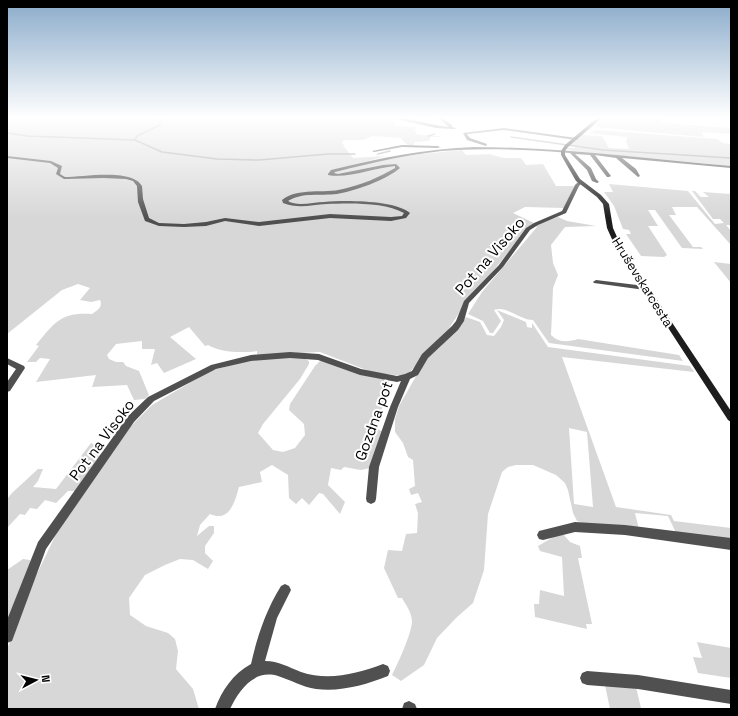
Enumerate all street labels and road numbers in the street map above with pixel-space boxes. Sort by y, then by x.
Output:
street label: Pot na Visoko [451,213,529,299]
street label: Hruševska cesta [608,234,677,331]
street label: Gozdna pot [350,378,397,463]
street label: Pot na Visoko [65,395,138,484]

